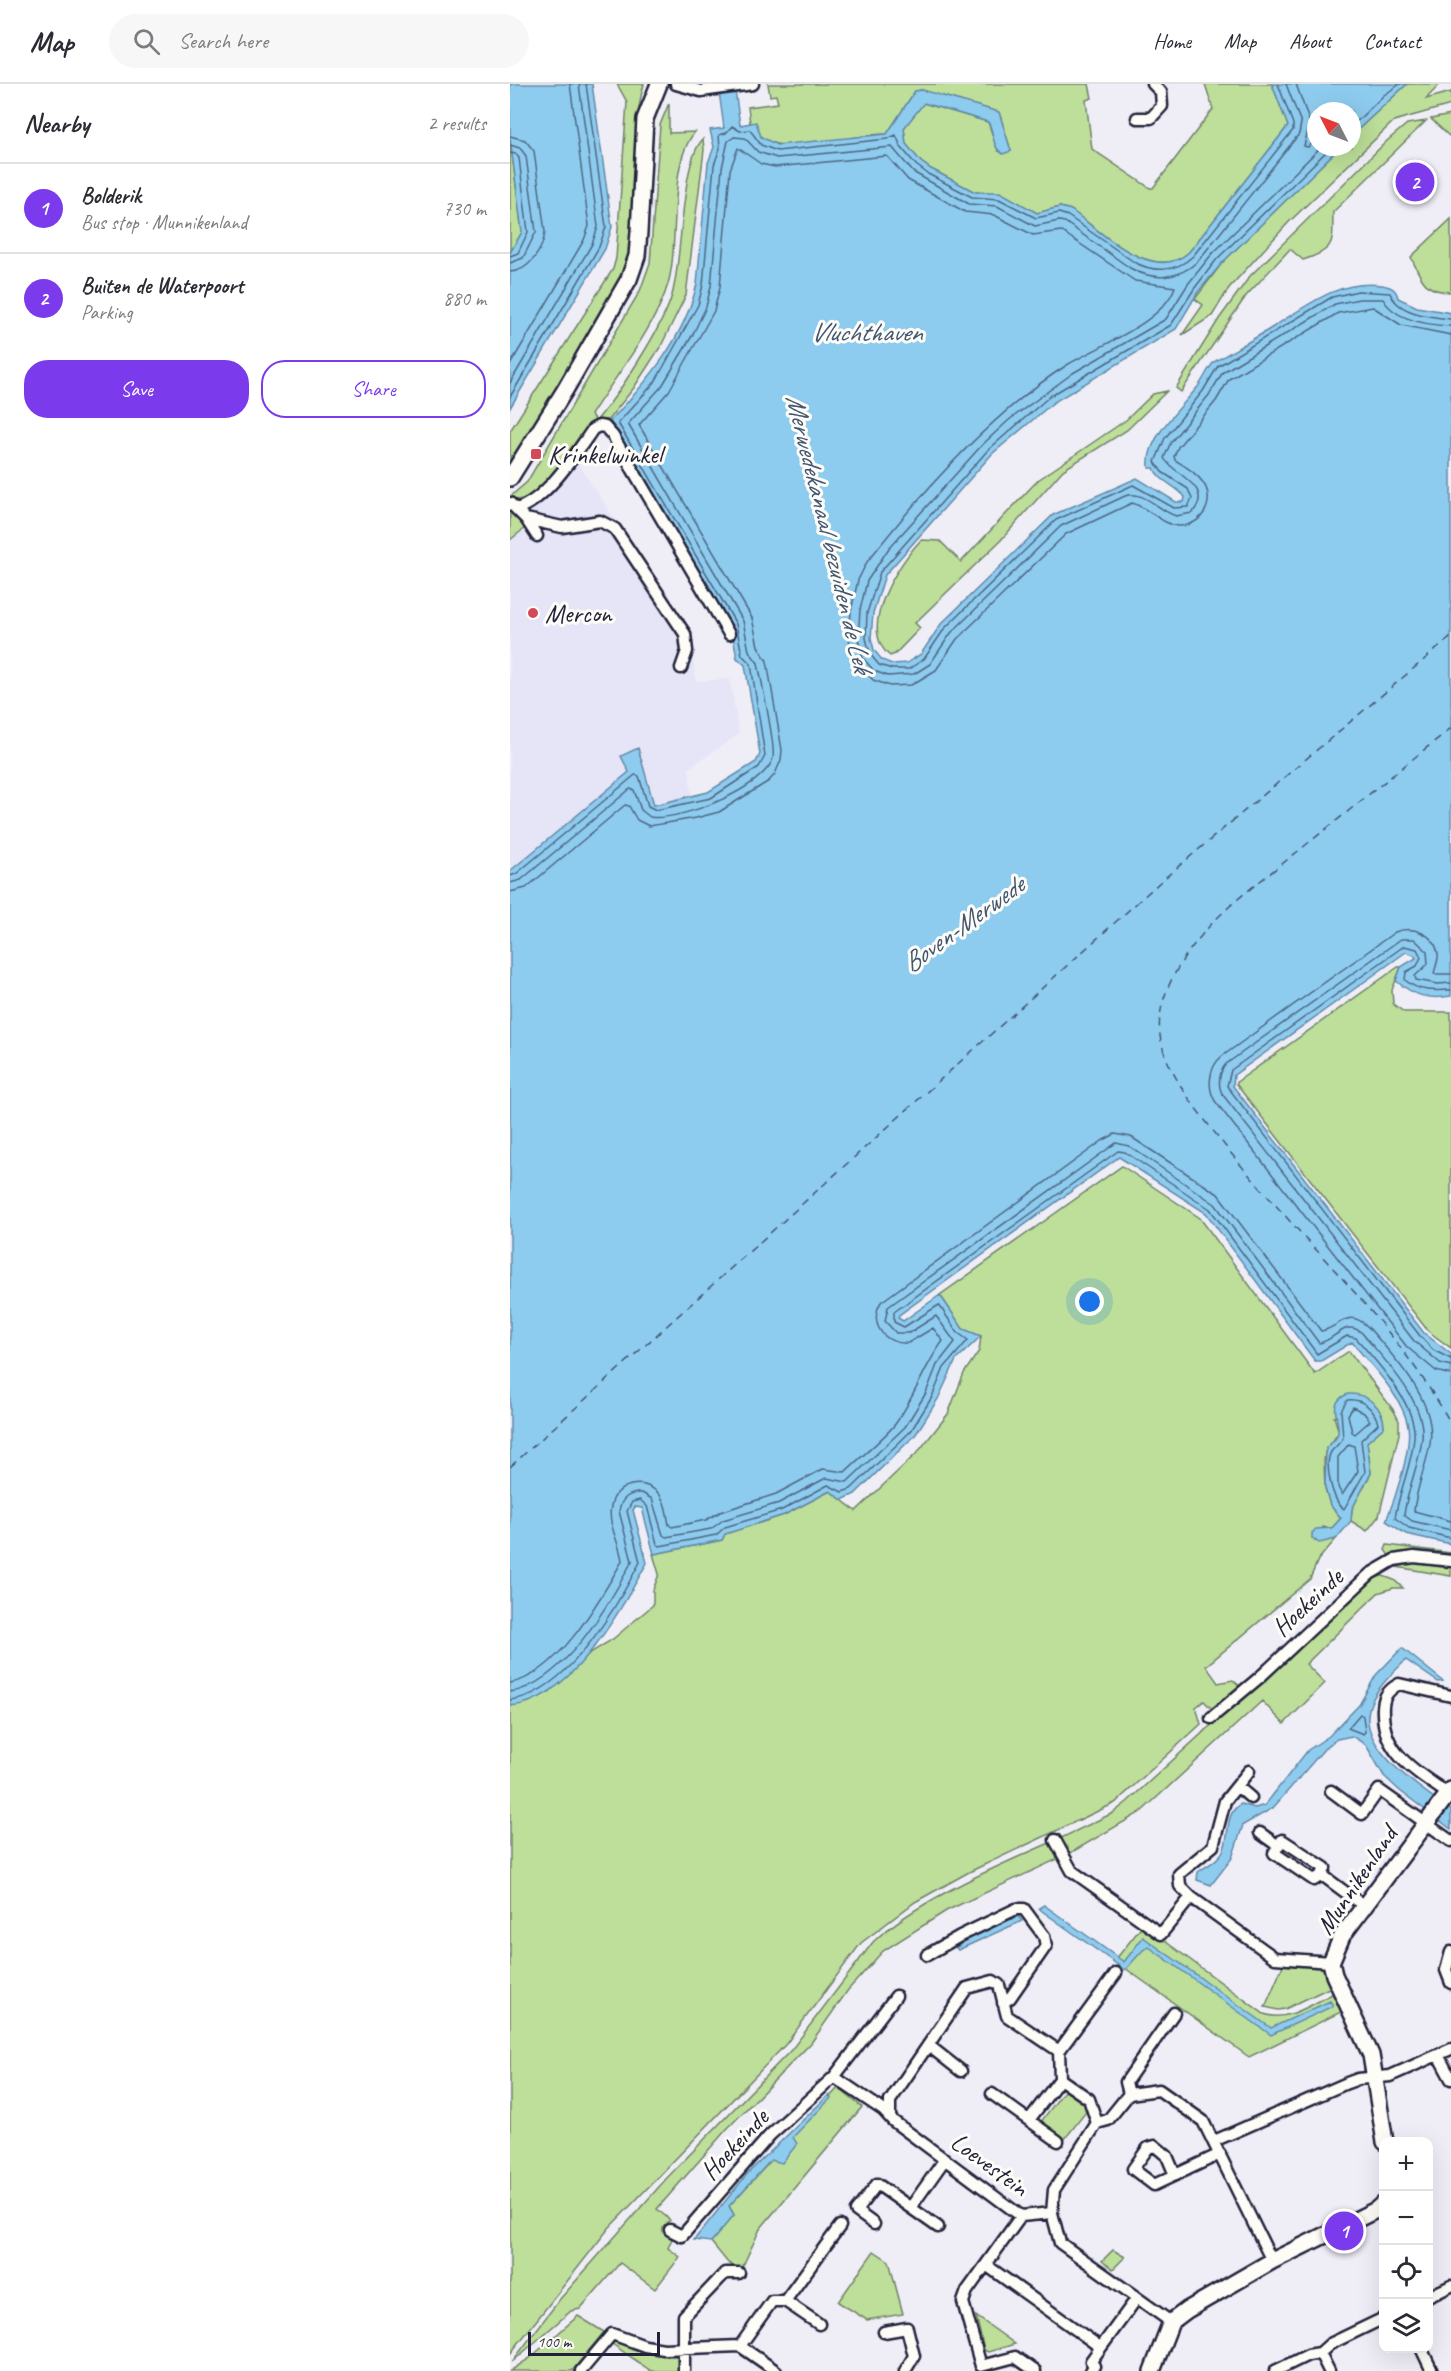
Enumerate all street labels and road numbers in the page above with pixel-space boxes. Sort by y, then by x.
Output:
street label: Hoekeinde [1265,1560,1351,1644]
street label: Munnikenland [1308,1817,1407,1941]
street label: Hoekeinde [693,2101,777,2187]
street label: Loevestein [944,2125,1036,2204]

